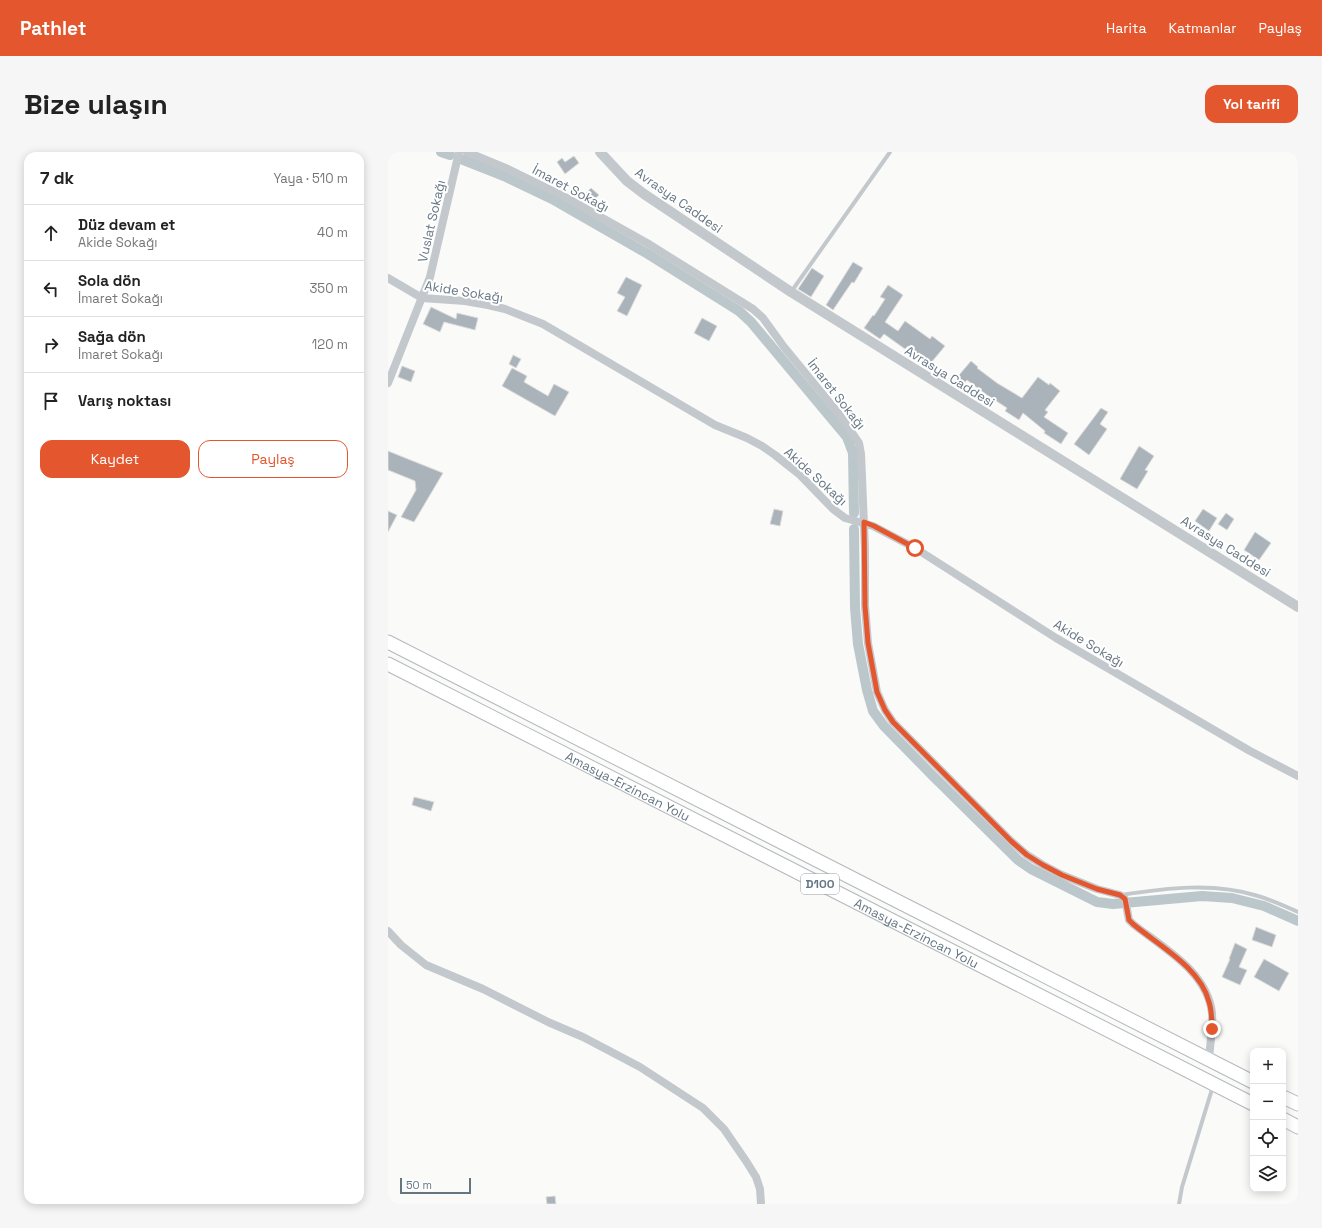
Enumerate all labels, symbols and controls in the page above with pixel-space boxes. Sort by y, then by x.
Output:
text: Pathlet [20,16,86,41]
text: Harita [1106,19,1146,37]
text: Katmanlar [1168,19,1237,37]
text: Paylaş [1259,19,1302,37]
button: Yol tarifi [1205,85,1298,123]
text: Bize ulaşın [24,86,168,122]
street label: İmaret Sokağı [529,161,612,216]
street label: Avrasya Caddesi [632,164,726,237]
text: 7 dk [40,167,74,189]
text: Yaya · 510 m [273,170,348,187]
street label: Vuslat Sokağı [414,178,449,264]
text: Düz devam et [78,215,175,234]
icon: ahead [40,222,62,244]
text: 40 m [317,224,348,241]
text: Akide Sokağı [78,234,157,251]
text: Sola dön [78,271,141,290]
street label: Akide Sokağı [423,277,504,306]
icon: left [40,278,62,300]
text: 350 m [310,280,348,297]
text: İmaret Sokağı [78,290,163,307]
text: Sağa dön [78,327,146,346]
icon: right [40,334,62,356]
text: 120 m [312,336,348,353]
street label: Avrasya Caddesi [902,342,998,411]
text: İmaret Sokağı [78,346,163,363]
street label: İmaret Sokağı [804,356,869,433]
icon: arrive [40,390,62,412]
text: Varış noktası [78,391,171,410]
button: Kaydet [40,440,190,478]
button: Paylaş [198,440,348,478]
street label: Akide Sokağı [780,443,851,509]
street label: Avrasya Caddesi [1178,512,1274,581]
route start [906,539,924,557]
street label: Akide Sokağı [1050,616,1127,671]
street label: Amasya-Erzincan Yolu [562,748,693,825]
road number: D100 [801,874,839,894]
street label: Amasya-Erzincan Yolu [851,895,981,972]
route end [1203,1020,1221,1038]
map controls [1250,1048,1286,1192]
button: + [1250,1048,1286,1084]
button: − [1250,1084,1286,1120]
button: locate [1250,1120,1286,1156]
button: layers [1250,1156,1286,1192]
scale bar [400,1176,471,1195]
text: 50 m [406,1178,432,1192]

